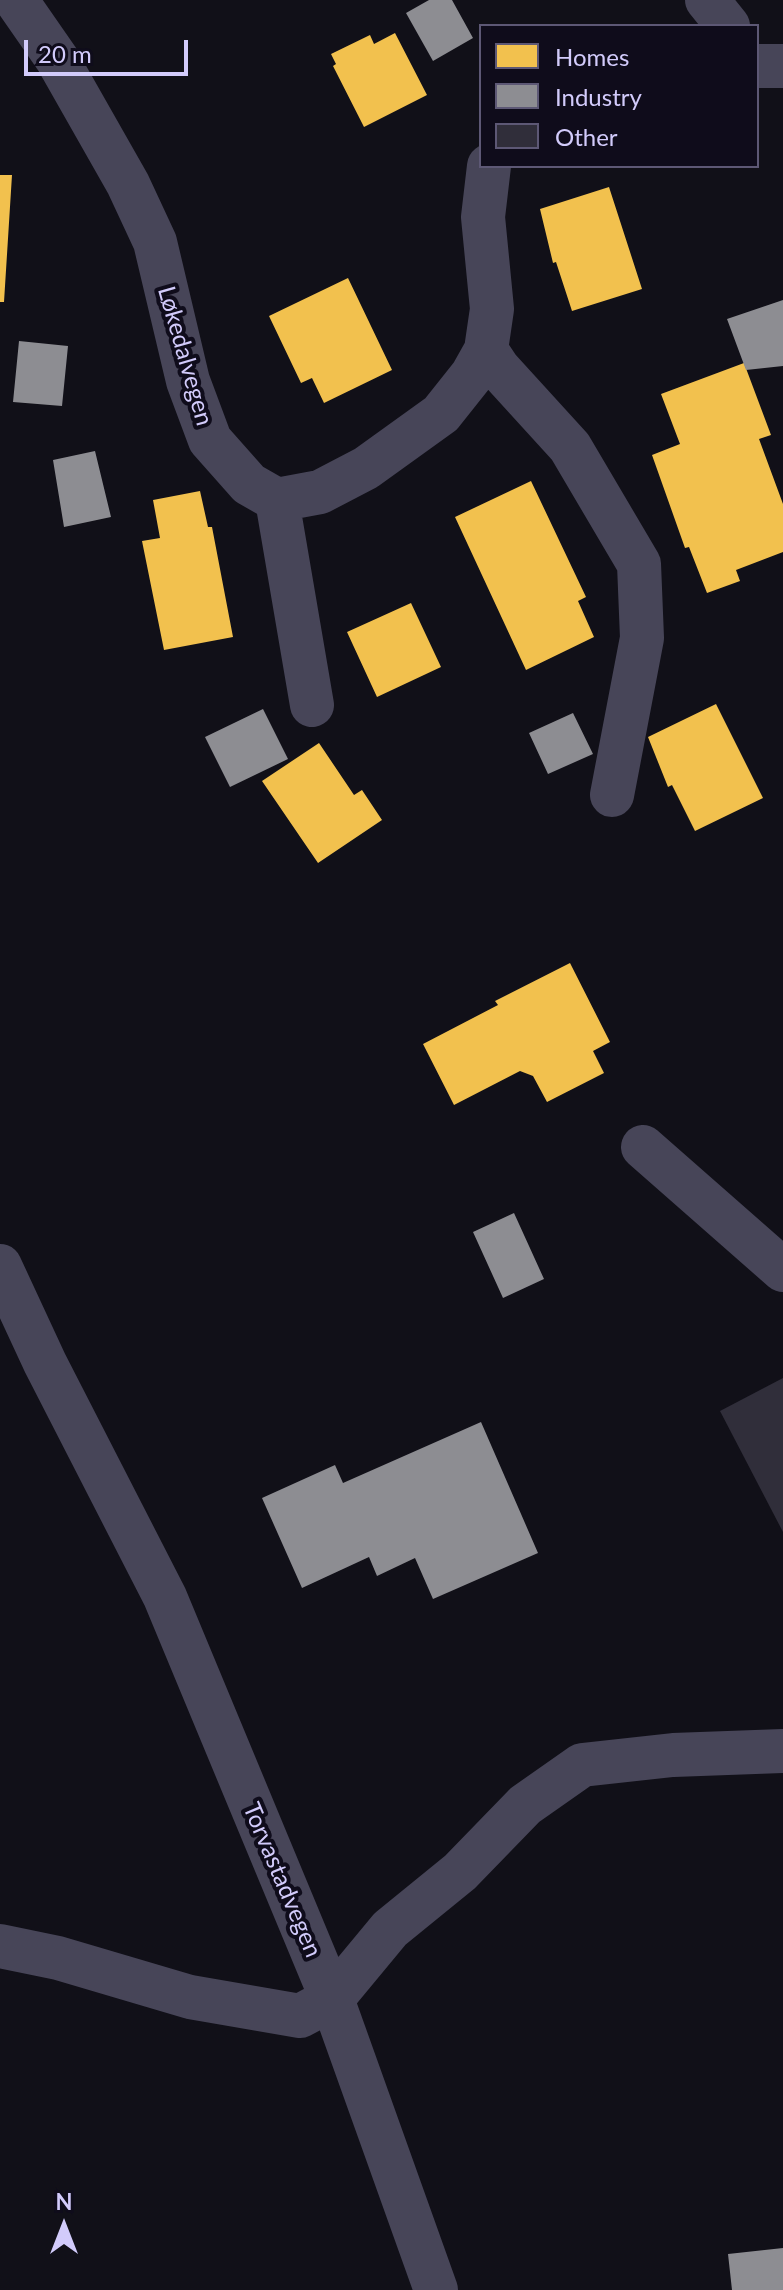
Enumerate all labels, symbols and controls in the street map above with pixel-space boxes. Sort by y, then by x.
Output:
scale bar [28,24,192,74]
legend [479,24,759,168]
text: 20 m [38,39,92,68]
text: Homes [555,42,629,71]
text: Industry [555,82,642,111]
text: Other [555,122,618,151]
street label: Løkedalvegen [151,283,219,429]
street label: Torvastadvegen [236,1798,328,1962]
north arrow [24,2186,104,2266]
text: N [56,2188,72,2215]

